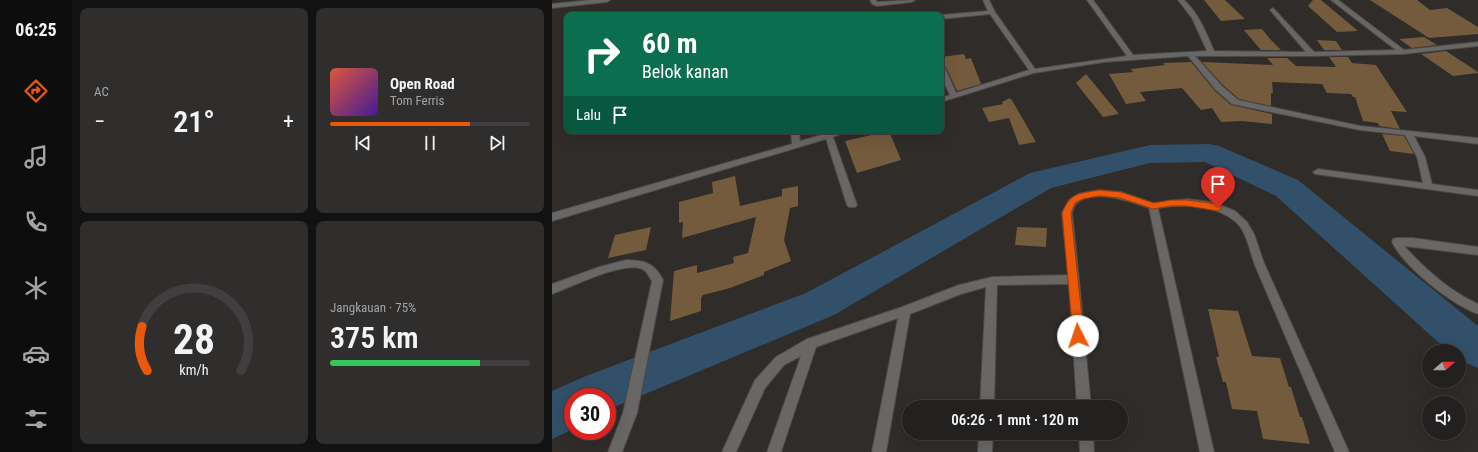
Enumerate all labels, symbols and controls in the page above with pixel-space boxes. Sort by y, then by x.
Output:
text: 06:25 [15,19,57,40]
text: 60 m [642,27,698,60]
icon: right [576,28,628,80]
text: Belok kanan [642,61,728,82]
text: Open Road [390,75,455,93]
icon: directions [22,77,50,105]
text: AC [94,84,109,99]
text: Tom Ferris [390,93,444,108]
text: 21° [173,104,215,139]
icon: arrive [609,104,631,126]
text: Lalu [576,106,601,124]
text: − [94,109,105,134]
text: + [283,109,294,134]
icon: previous [352,132,374,154]
icon: pause [419,132,441,154]
icon: next [486,132,508,154]
icon: music [22,143,50,171]
pin [1201,167,1235,208]
icon: arrive [1207,173,1229,195]
icon: phone [22,208,50,236]
icon: climate [22,274,50,302]
text: Jangkauan · 75% [330,300,416,315]
text: 28 [173,314,215,363]
position arrow [1057,315,1099,357]
text: 375 km [330,320,419,355]
icon: car [22,340,50,368]
north arrow [1422,344,1466,388]
map controls [1422,344,1466,440]
text: km/h [179,361,209,377]
speed limit sign: 30 [564,388,616,440]
button: sound [1422,396,1466,440]
icon: filters [22,405,50,433]
text: 06:26 · 1 mnt · 120 m [951,411,1079,429]

